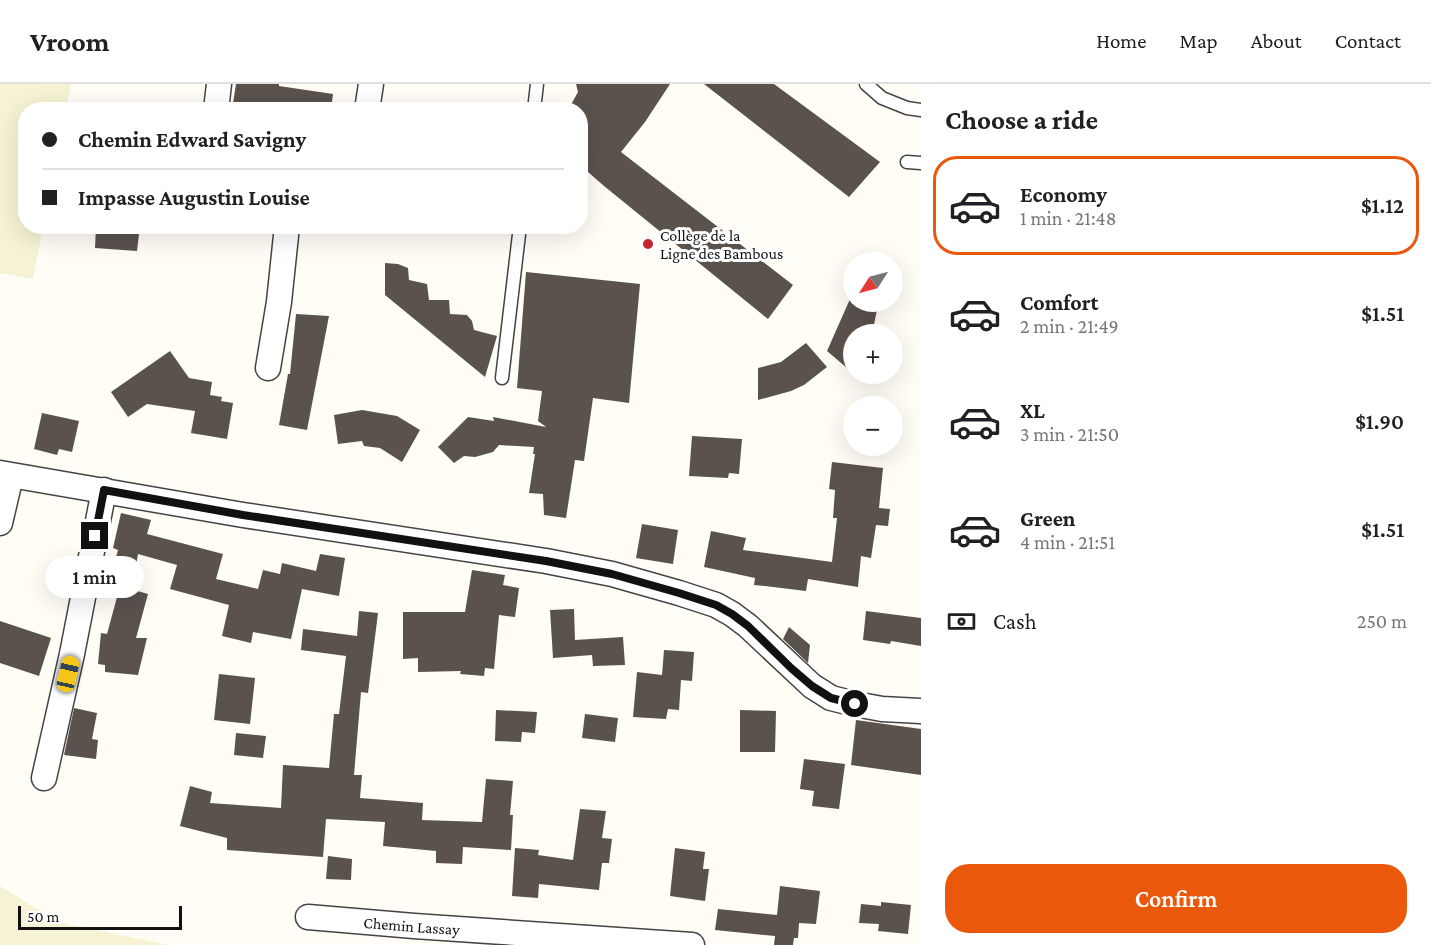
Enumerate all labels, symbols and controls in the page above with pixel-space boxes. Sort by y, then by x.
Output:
text: Vroom [30,26,110,57]
text: Home [1096,29,1146,53]
text: Map [1179,29,1218,53]
text: About [1251,29,1302,53]
text: Contact [1335,29,1401,53]
text: Choose a ride [945,105,1098,135]
text: Chemin Edward Savigny [78,127,306,152]
icon: car [948,179,1002,233]
text: Economy [1020,182,1107,207]
text: Impasse Augustin Louise [78,185,310,210]
text: $1.12 [1361,193,1404,218]
text: 1 min · 21:48 [1020,207,1116,229]
place label: Collège de la Ligne des Bambous [660,227,783,263]
marker: Collège de la Ligne des Bambous [641,237,655,251]
north arrow [843,252,903,312]
map controls [843,252,903,456]
icon: car [948,287,1002,341]
text: Comfort [1020,290,1098,315]
text: $1.51 [1361,301,1404,326]
text: 2 min · 21:49 [1020,315,1119,337]
button: + [843,324,903,384]
icon: car [948,395,1002,449]
button: − [843,396,903,456]
text: XL [1020,398,1045,423]
text: $1.90 [1355,409,1404,434]
text: 3 min · 21:50 [1020,423,1119,445]
icon: car [948,503,1002,557]
text: Green [1020,506,1076,531]
text: $1.51 [1361,517,1404,542]
route end [81,522,108,549]
text: 4 min · 21:51 [1020,531,1115,553]
callout: 1 min [46,557,144,599]
text: 1 min [72,566,117,588]
icon: cash [945,605,978,638]
text: Cash [993,609,1037,634]
text: 250 m [1357,610,1407,632]
car [55,654,81,694]
route start [841,690,868,717]
button: Confirm [945,864,1407,933]
scale bar [18,903,182,930]
text: 50 m [27,908,59,925]
street label: Chemin Lassay [363,913,461,939]

